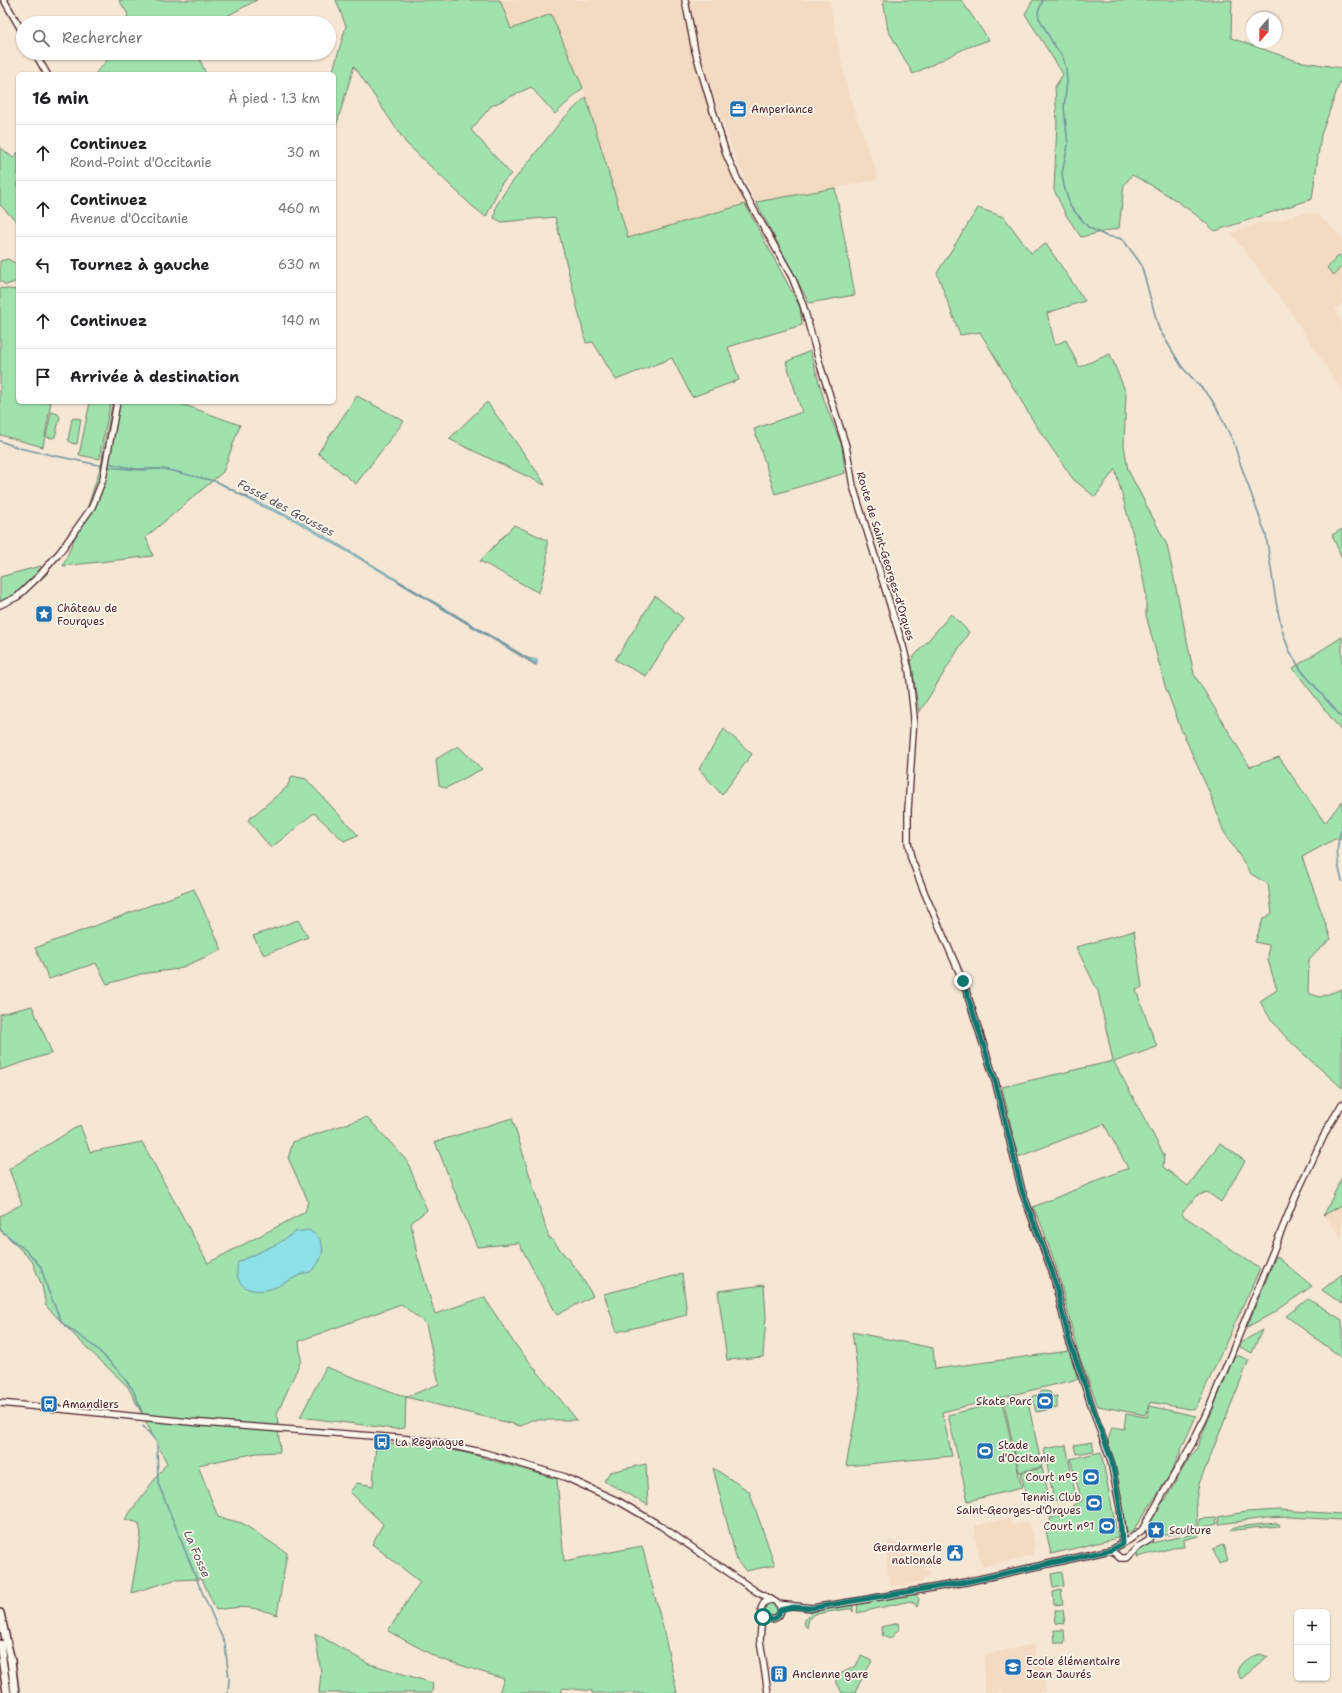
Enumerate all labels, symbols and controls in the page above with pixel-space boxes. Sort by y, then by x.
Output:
north arrow [1246,12,1282,48]
search box [16,16,336,60]
icon: search [30,27,52,49]
text: Rechercher [62,28,143,48]
text: 16 min [32,87,89,109]
text: À pied · 1.3 km [228,90,320,107]
office icon: Amperiance [728,99,748,119]
place label: Amperiance [751,102,813,117]
text: Continuez [70,134,147,154]
icon: ahead [32,142,54,164]
text: 30 m [286,144,320,161]
text: Rond-Point d'Occitanie [70,154,212,171]
text: Continuez [70,190,147,210]
icon: ahead [32,198,54,220]
text: 460 m [278,200,320,217]
text: Avenue d'Occitanie [70,210,188,227]
icon: left [32,254,54,276]
text: Tournez à gauche [70,255,210,275]
text: 630 m [278,256,320,273]
icon: ahead [32,310,54,332]
text: Continuez [70,311,147,331]
text: 140 m [281,312,320,329]
icon: arrive [32,366,54,388]
text: Arrivée à destination [70,367,239,387]
street label: Route de Saint-Georges-d'Orques [853,470,918,643]
water label: Fossé des Gousses [235,476,337,540]
place label: Château de Fourques [57,601,118,629]
place icon: Château de Fourques [34,604,54,624]
route end [954,972,972,990]
sports icon: Skate Parc [1035,1391,1055,1411]
bus stop icon: Amandiers [39,1394,59,1414]
place label: Skate Parc [976,1394,1032,1409]
place label: Amandiers [62,1397,119,1412]
bus stop icon: La Regnague [372,1432,392,1452]
place label: La Regnague [395,1435,464,1450]
place label: Stade d'Occitanie [998,1438,1056,1466]
sports icon: Stade d'Occitanie [975,1441,995,1461]
sports icon: Court n°5 [1081,1467,1101,1487]
place label: Court n°5 [1025,1470,1078,1485]
place label: Tennis Club Saint-Georges-d'Orques [956,1490,1081,1518]
sports icon: Tennis Club Saint-Georges-d'Orques [1084,1493,1104,1513]
sports icon: Court n°1 [1097,1516,1117,1536]
place label: Court n°1 [1044,1519,1094,1534]
place icon: Sculture [1146,1520,1166,1540]
place label: Sculture [1169,1523,1211,1538]
water label: La Fosse [180,1528,214,1580]
place label: Gendarmerie nationale [873,1540,942,1568]
public building icon: Gendarmerie nationale [945,1543,965,1563]
route start [754,1608,772,1626]
map controls [1294,1609,1330,1681]
button: + [1294,1609,1330,1645]
button: − [1294,1645,1330,1681]
place label: Ecole élémentaire Jean Jaurés [1026,1654,1121,1682]
school or university icon: Ecole élémentaire Jean Jaurés [1003,1657,1023,1677]
building icon: Ancienne gare [769,1664,789,1684]
place label: Ancienne gare [792,1667,869,1682]

